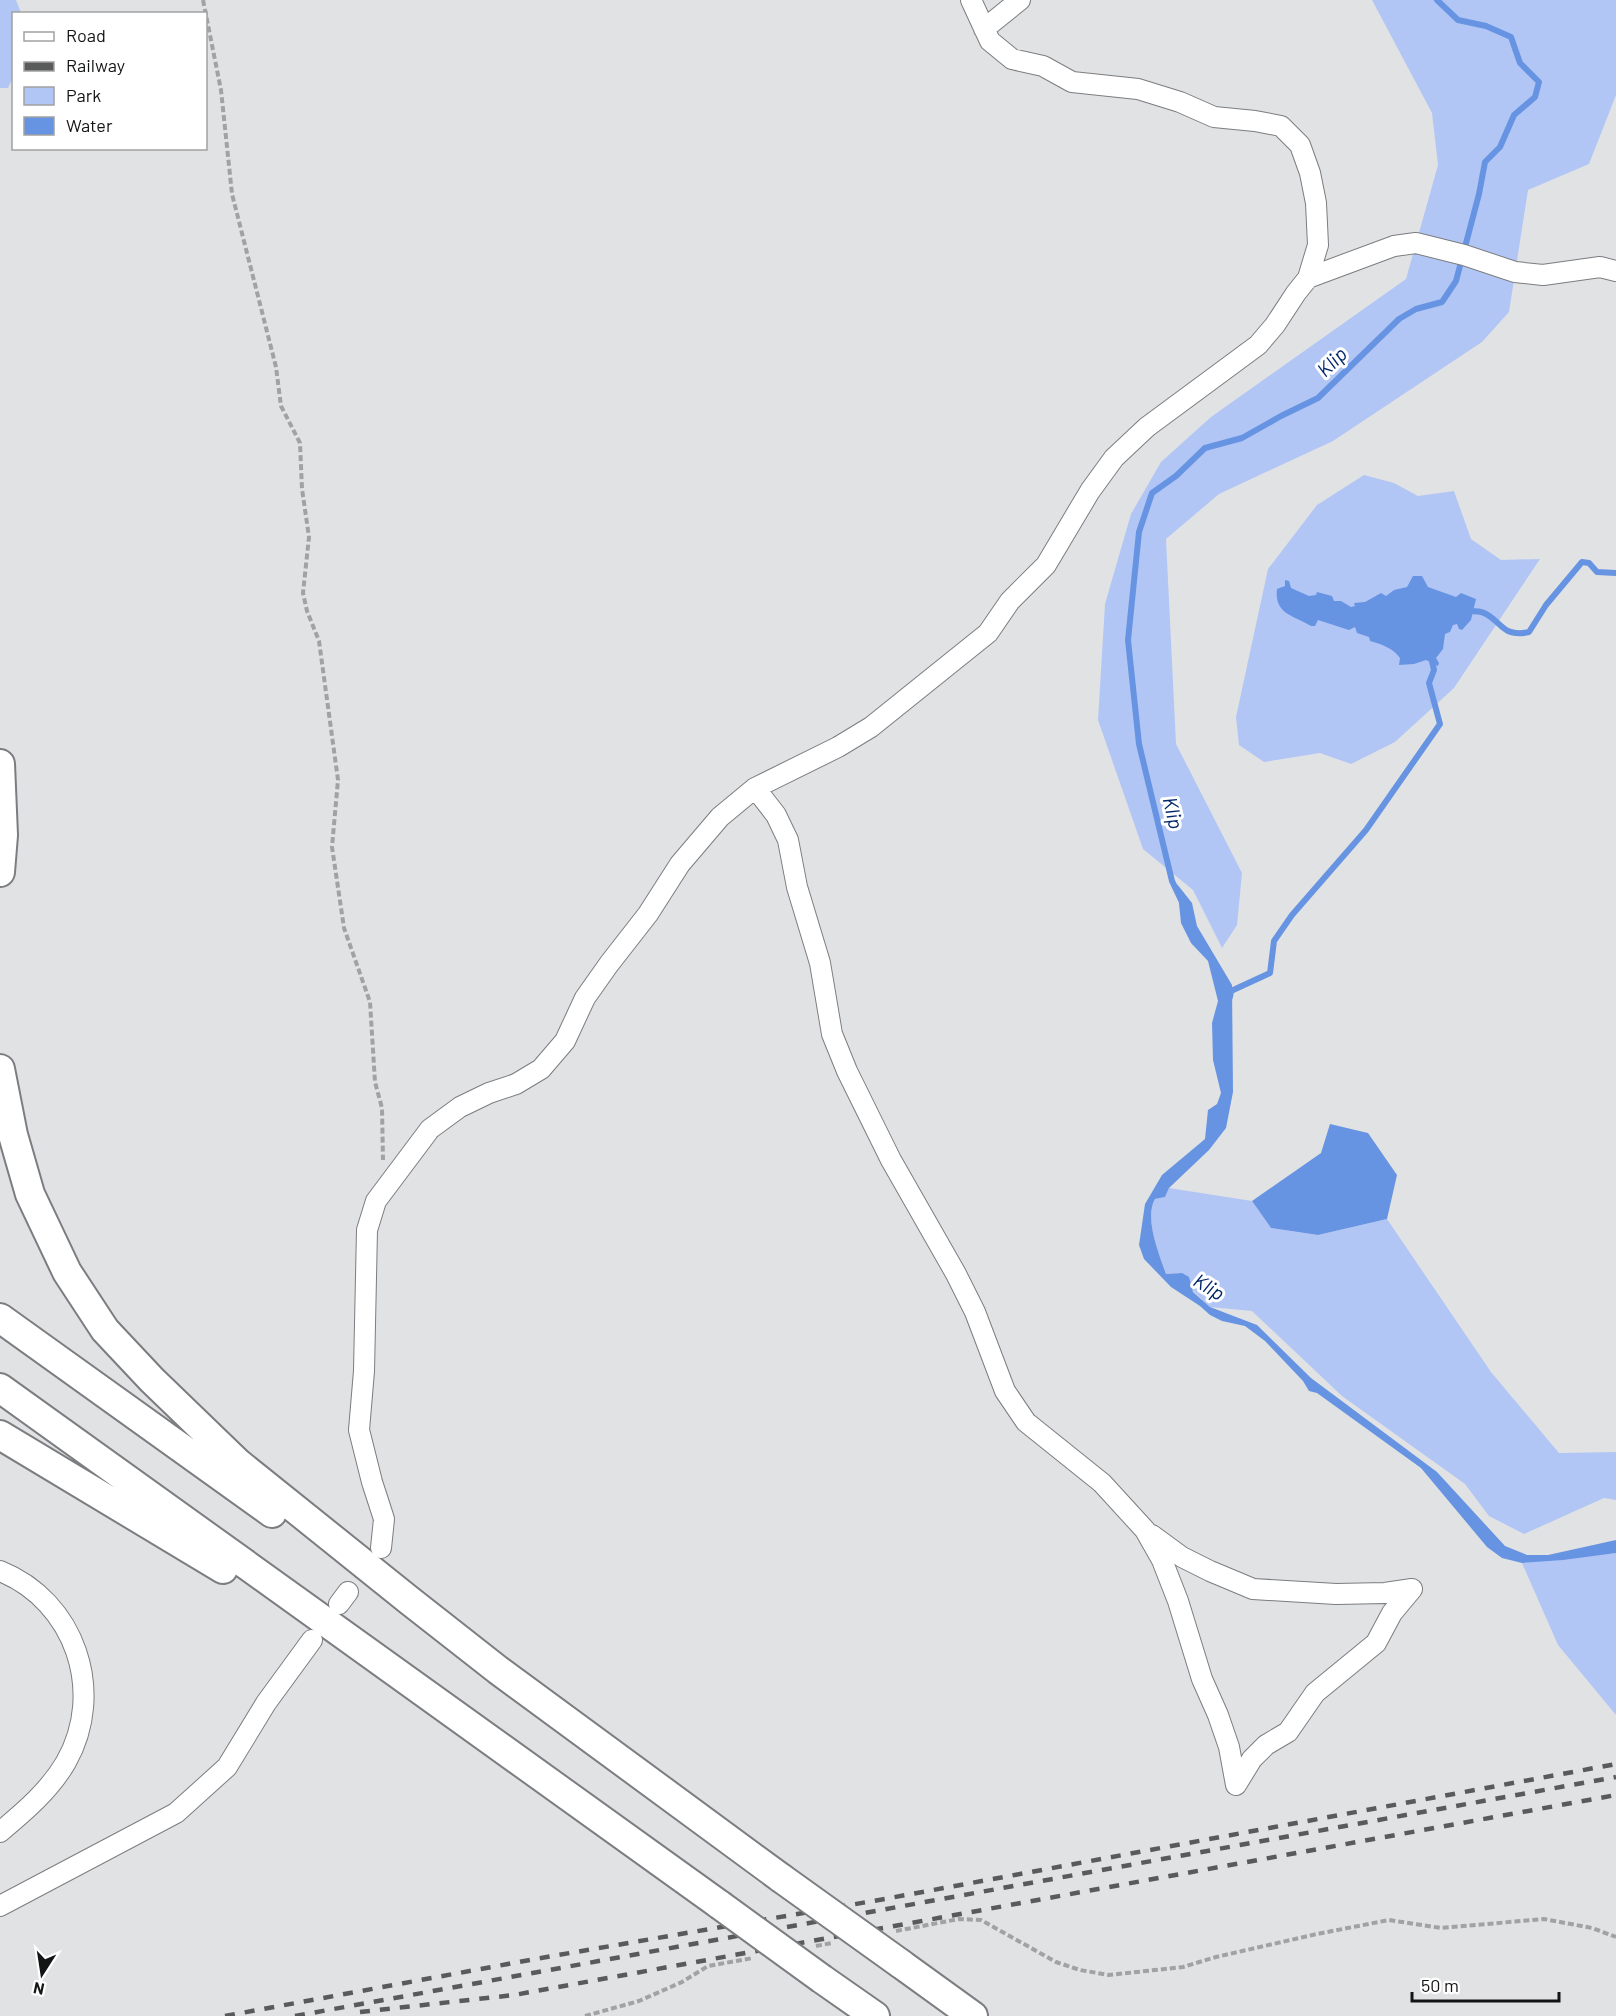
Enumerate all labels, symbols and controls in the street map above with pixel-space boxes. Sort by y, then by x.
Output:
legend [12,12,207,150]
text: Road [66,24,106,46]
text: Railway [66,54,125,76]
text: Park [66,84,101,106]
text: Water [66,114,113,136]
water label: Klip [1311,342,1351,381]
water label: Klip [1159,794,1189,831]
water label: Klip [1190,1268,1229,1305]
north arrow [12,1944,72,2004]
scale bar [1412,1965,1559,2003]
text: 50 m [1421,1974,1459,1996]
text: N [32,1979,46,2000]

